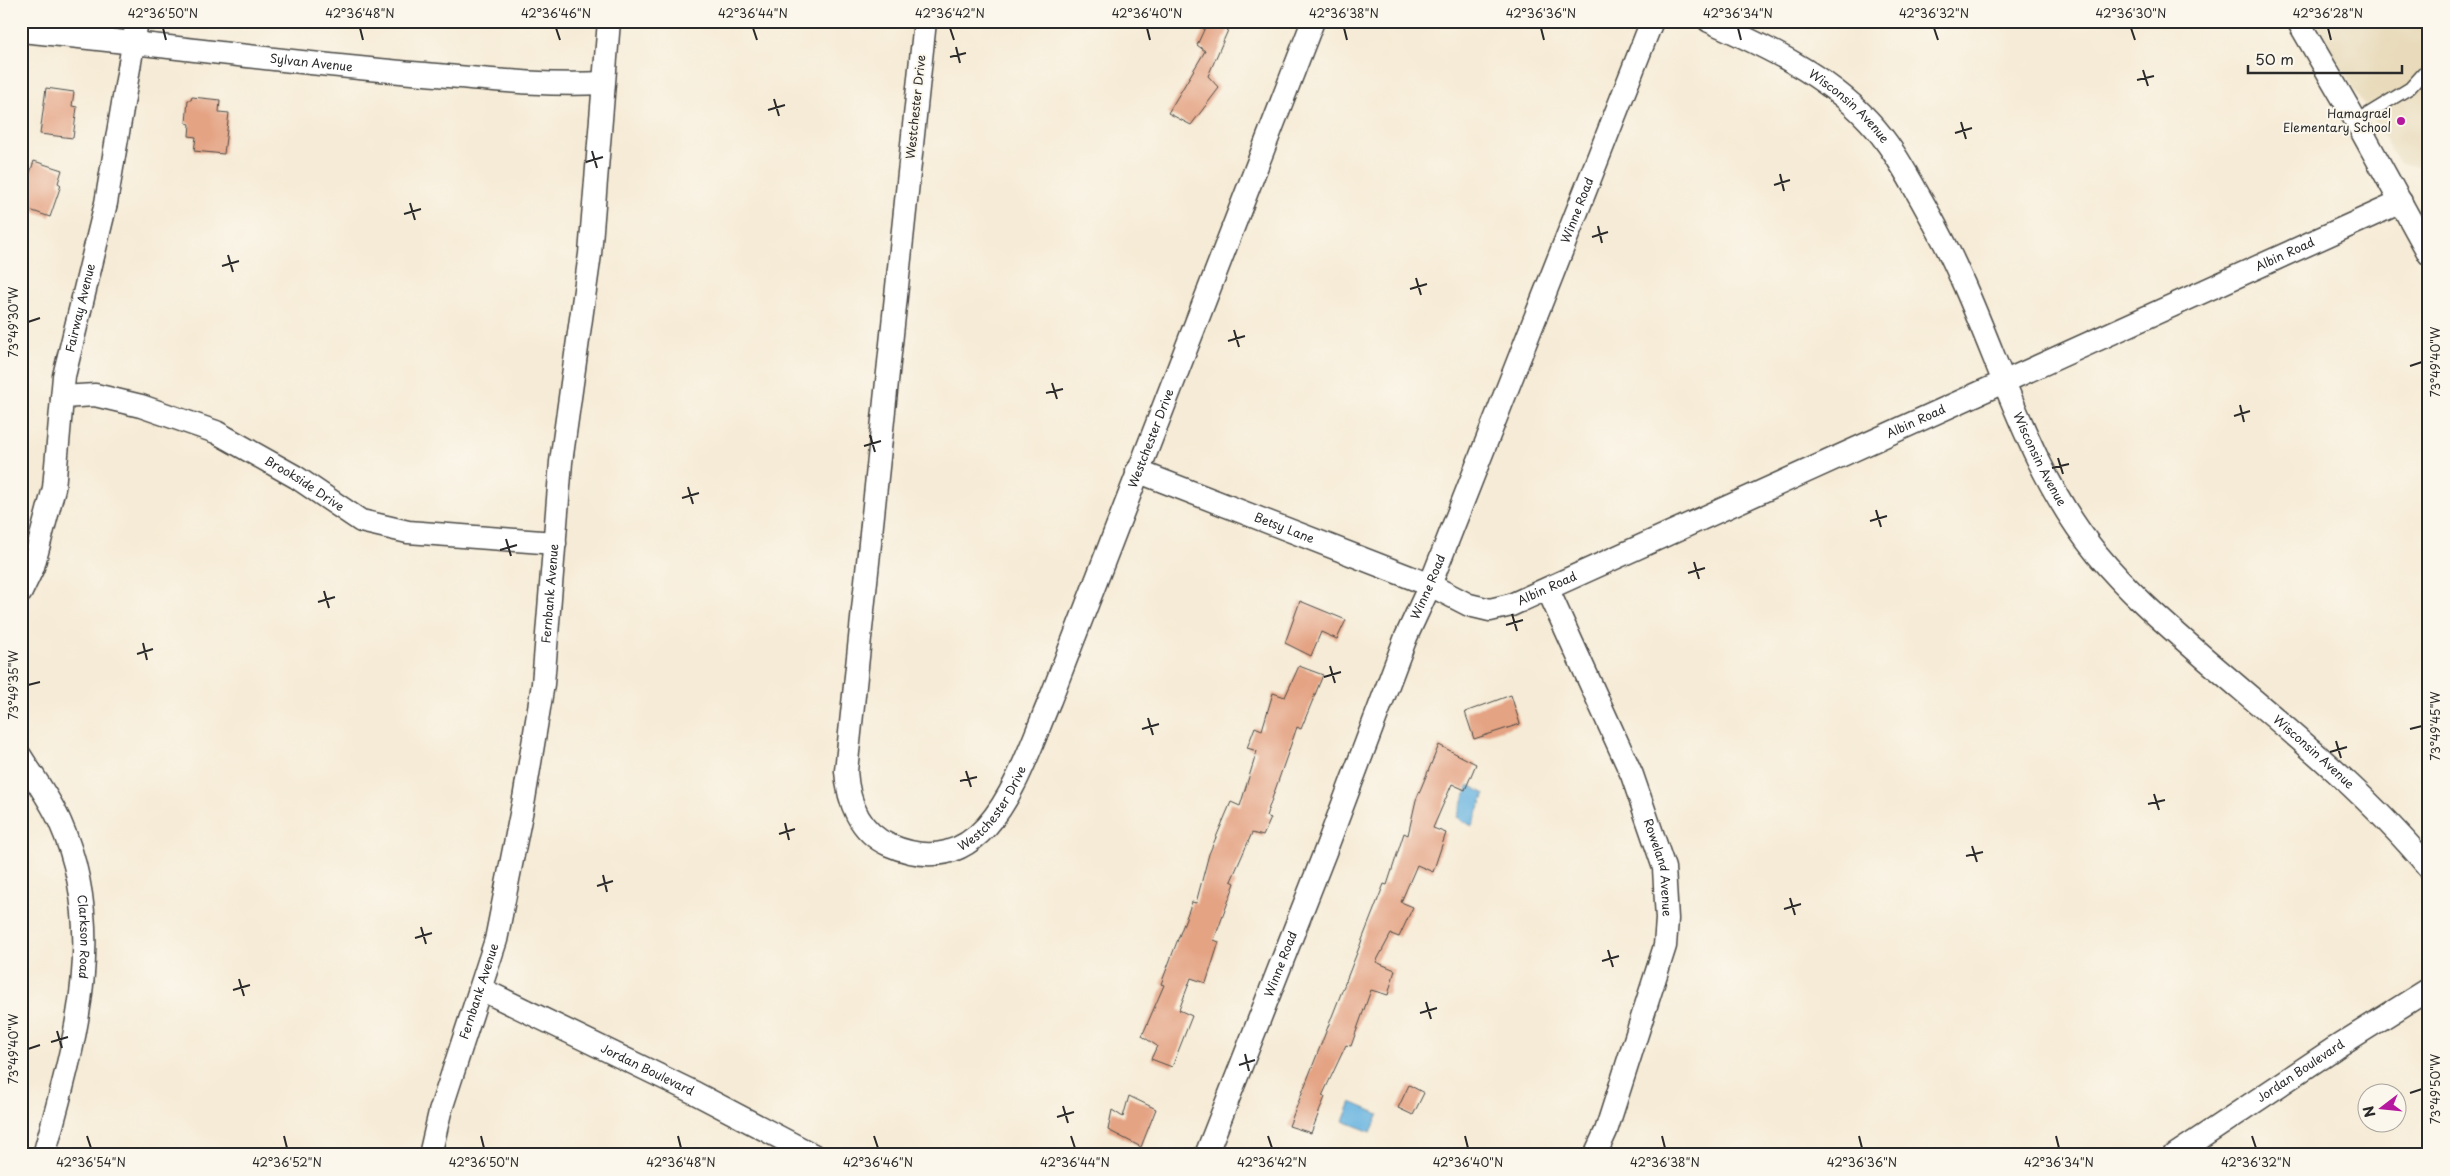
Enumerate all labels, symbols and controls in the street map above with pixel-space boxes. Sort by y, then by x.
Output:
text: 42°36'50"N [128,4,198,22]
text: 42°36'48"N [325,4,395,22]
text: 42°36'46"N [521,4,591,22]
text: 42°36'44"N [718,4,788,22]
text: 42°36'42"N [915,4,985,22]
text: 42°36'40"N [1112,4,1182,22]
text: 42°36'38"N [1309,4,1379,22]
text: 42°36'36"N [1506,4,1576,22]
text: 42°36'34"N [1703,4,1773,22]
text: 42°36'32"N [1899,4,1969,22]
text: 42°36'30"N [2096,4,2166,22]
text: 42°36'28"N [2293,4,2363,22]
scale bar [2248,42,2401,74]
text: 50 m [2255,47,2294,70]
street label: Sylvan Avenue [269,49,354,75]
street label: Westchester Drive [901,53,929,160]
street label: Wisconsin Avenue [1805,64,1894,147]
place label: Hamagrael Elementary School [2283,104,2391,136]
marker: Hamagrael Elementary School [2395,115,2407,127]
street label: Winne Road [1555,175,1598,246]
street label: Albin Road [2252,232,2317,275]
street label: Fairway Avenue [60,261,99,354]
text: 73°49'30"W [4,286,22,357]
text: 73°49'40"W [2426,326,2444,397]
street label: Westchester Drive [1123,385,1178,490]
street label: Albin Road [1883,399,1948,442]
street label: Wisconsin Avenue [2009,409,2072,510]
street label: Brookside Drive [261,451,348,515]
street label: Betsy Lane [1252,507,1318,547]
street label: Fernbank Avenue [536,543,562,644]
street label: Winne Road [1405,552,1449,622]
street label: Albin Road [1514,566,1579,609]
text: 73°49'35"W [4,649,22,720]
text: 73°49'45"W [2426,691,2444,761]
street label: Wisconsin Avenue [2270,710,2359,793]
street label: Westchester Drive [954,762,1030,855]
street label: Roweland Avenue [1640,816,1677,917]
street label: Clarkson Road [73,893,94,980]
street label: Winne Road [1259,928,1301,999]
street label: Fernbank Avenue [454,940,502,1041]
text: 73°49'40"W [4,1013,22,1084]
street label: Jordan Boulevard [2253,1034,2348,1106]
street label: Jordan Boulevard [598,1039,698,1100]
text: 73°49'50"W [2426,1053,2444,1124]
north arrow [2358,1084,2408,1134]
text: N [2357,1103,2381,1120]
text: 42°36'54"N [56,1153,126,1171]
text: 42°36'52"N [252,1153,322,1171]
text: 42°36'50"N [449,1153,519,1171]
text: 42°36'48"N [646,1153,716,1171]
text: 42°36'46"N [843,1153,913,1171]
text: 42°36'44"N [1040,1153,1110,1171]
text: 42°36'42"N [1237,1153,1307,1171]
text: 42°36'40"N [1433,1153,1503,1171]
text: 42°36'38"N [1630,1153,1700,1171]
text: 42°36'36"N [1827,1153,1897,1171]
text: 42°36'34"N [2024,1153,2094,1171]
text: 42°36'32"N [2221,1153,2291,1171]

